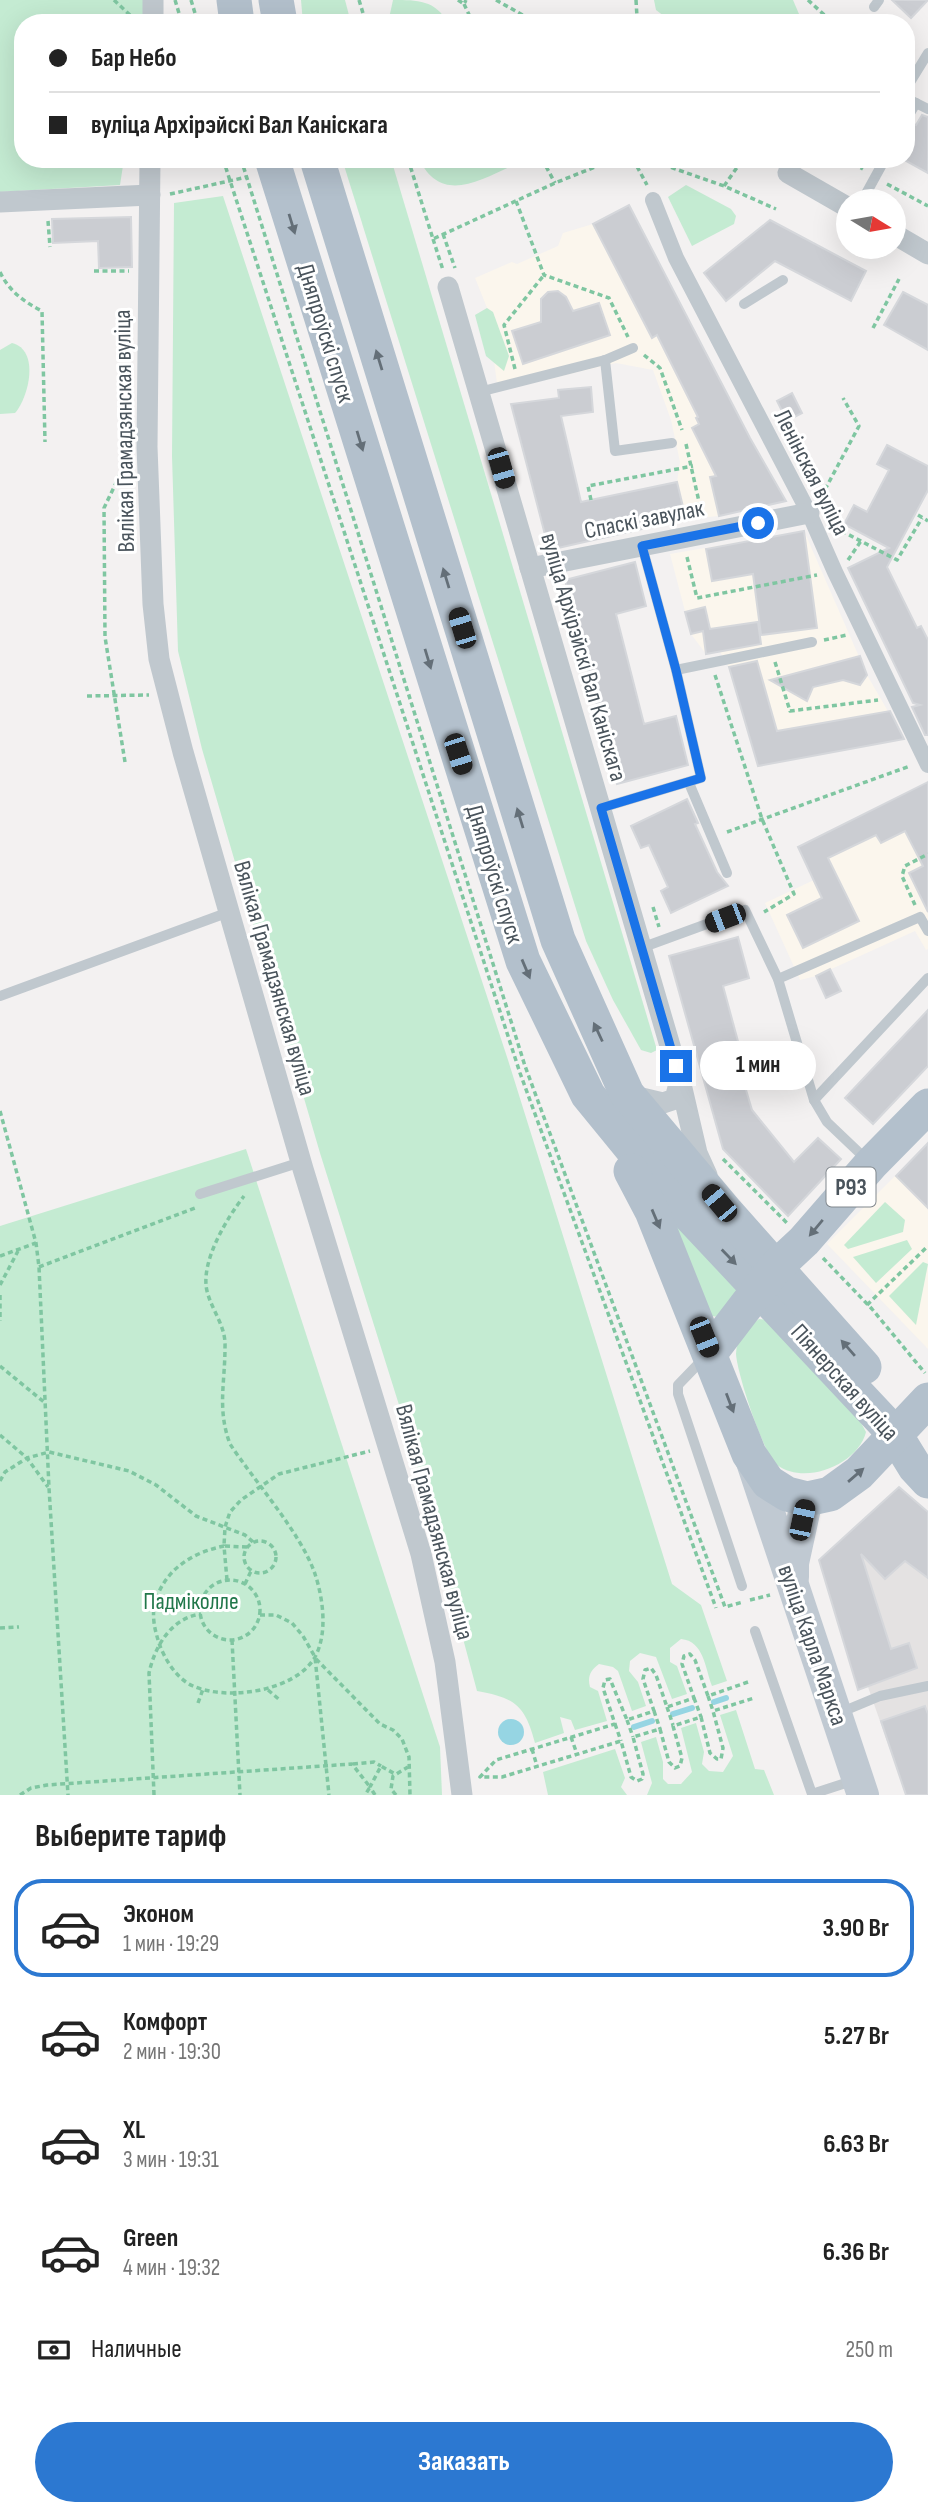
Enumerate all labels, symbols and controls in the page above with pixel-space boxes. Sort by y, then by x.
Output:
text: Бар Небо [91,43,177,74]
text: вуліца Архірэйскі Вал Каніскага [91,110,388,141]
north arrow [836,189,906,259]
map controls [836,189,906,259]
one-way arrow [287,214,298,235]
street label: Дняпроўскі спуск [291,260,361,407]
street label: Вялікая Грамадзянская вуліца [108,309,141,553]
one-way arrow [373,350,384,371]
street label: Ленінская вуліца [767,404,856,540]
one-way arrow [355,431,366,452]
car [486,445,517,491]
street label: Спаскі завулак [582,494,707,545]
route start [742,507,774,539]
street label: вуліца Архірэйскі Вал Каніскага [534,530,633,785]
one-way arrow [441,567,451,588]
car [446,605,479,651]
one-way arrow [423,648,434,669]
car [442,731,475,777]
street label: Дняпроўскі спуск [460,801,530,948]
one-way arrow [515,808,525,829]
street label: Вялікая Грамадзянская вуліца [227,857,322,1099]
car [702,901,749,935]
one-way arrow [520,959,532,979]
one-way arrow [592,1022,604,1042]
callout: 1 мин [700,1042,816,1090]
route end [660,1050,692,1082]
text: 1 мин [736,1051,780,1079]
road number: Р93 [826,1168,876,1206]
car [698,1180,741,1226]
one-way arrow [650,1209,661,1230]
one-way arrow [808,1219,823,1237]
one-way arrow [721,1248,737,1265]
car [687,1314,722,1360]
street label: Піянерская вуліца [785,1318,905,1447]
one-way arrow [840,1339,856,1357]
one-way arrow [724,1393,735,1414]
street label: Вялікая Грамадзянская вуліца [389,1401,480,1643]
one-way arrow [847,1467,865,1483]
car [788,1497,817,1543]
street label: вуліца Карла Маркса [771,1561,854,1729]
park label: Падміколле [143,1587,239,1616]
text: Выберите тариф [35,1817,226,1856]
icon: car [39,1897,102,1960]
text: Эконом [123,1899,194,1930]
text: 3.90 Br [823,1913,889,1944]
text: 1 мин · 19:29 [123,1930,219,1958]
icon: car [39,2005,102,2068]
text: Комфорт [123,2007,207,2038]
text: 5.27 Br [824,2021,889,2052]
text: 2 мин · 19:30 [123,2038,221,2066]
icon: car [39,2113,102,2176]
text: XL [123,2115,145,2146]
text: 6.63 Br [823,2129,889,2160]
text: 3 мин · 19:31 [123,2146,219,2174]
icon: car [39,2221,102,2284]
text: Green [123,2223,178,2254]
text: 6.36 Br [823,2237,889,2268]
text: 4 мин · 19:32 [123,2254,220,2282]
icon: cash [35,2331,73,2369]
text: Наличные [91,2334,182,2365]
text: 250 m [846,2336,893,2364]
button: Заказать [35,2422,893,2502]

